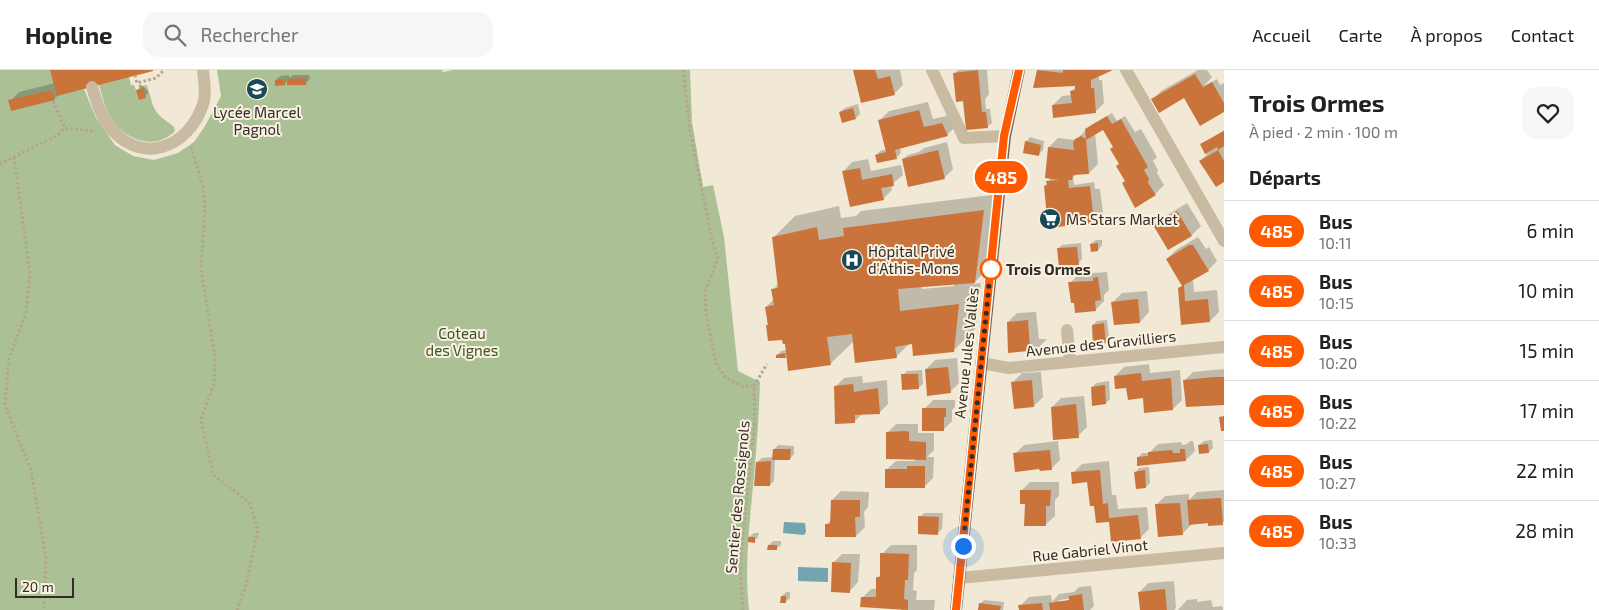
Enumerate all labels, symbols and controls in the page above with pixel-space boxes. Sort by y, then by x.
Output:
search box [143,12,493,57]
text: Hopline [25,20,113,49]
icon: search [161,21,189,49]
text: Rechercher [201,23,299,46]
text: Accueil [1252,24,1311,46]
text: Carte [1339,24,1382,46]
text: À propos [1410,24,1483,46]
text: Contact [1511,24,1574,46]
school or university icon: Lycée Marcel Pagnol [245,77,269,101]
button: heart [1522,87,1574,139]
text: Trois Ormes [1249,88,1385,117]
place label: Lycée Marcel Pagnol [213,103,302,138]
text: À pied · 2 min · 100 m [1249,122,1398,141]
line badge: 485 [972,161,1030,193]
text: 485 [985,166,1017,188]
text: Départs [1249,166,1321,189]
supermarket icon: Ms Stars Market [1038,207,1062,231]
place label: Ms Stars Market [1066,210,1178,228]
text: Bus [1319,210,1353,233]
text: 6 min [1526,219,1574,242]
text: 485 [1260,220,1293,242]
text: 10:11 [1319,233,1352,252]
place label: Hôpital Privé d'Athis-Mons [868,242,959,277]
hospital icon: Hôpital Privé d'Athis-Mons [840,248,864,272]
marker: Trois Ormes [980,258,1002,280]
place label: Trois Ormes [1006,260,1091,278]
text: Bus [1319,270,1353,293]
text: 10 min [1518,279,1574,302]
text: 485 [1260,280,1293,302]
street label: Avenue Jules Vallès [950,287,982,419]
text: 10:15 [1319,293,1354,312]
park label: Coteau des Vignes [426,324,498,359]
street label: Avenue des Gravilliers [1025,326,1177,360]
text: Bus [1319,330,1353,353]
text: 15 min [1520,339,1574,362]
text: 485 [1260,340,1293,362]
text: 10:20 [1319,353,1357,372]
text: Bus [1319,390,1353,413]
text: 17 min [1520,399,1574,422]
text: 485 [1260,400,1293,422]
text: 10:22 [1319,413,1357,432]
street label: Sentier des Rossignols [721,420,753,574]
text: Bus [1319,450,1353,473]
text: 22 min [1516,459,1574,482]
text: 485 [1260,460,1293,482]
text: 10:27 [1319,473,1356,492]
text: Bus [1319,510,1353,533]
text: 28 min [1515,519,1574,542]
text: 485 [1260,520,1293,542]
text: 10:33 [1319,533,1357,552]
your location [951,534,976,559]
street label: Rue Gabriel Vinot [1031,535,1149,565]
scale bar [15,575,74,598]
text: 20 m [22,578,54,595]

